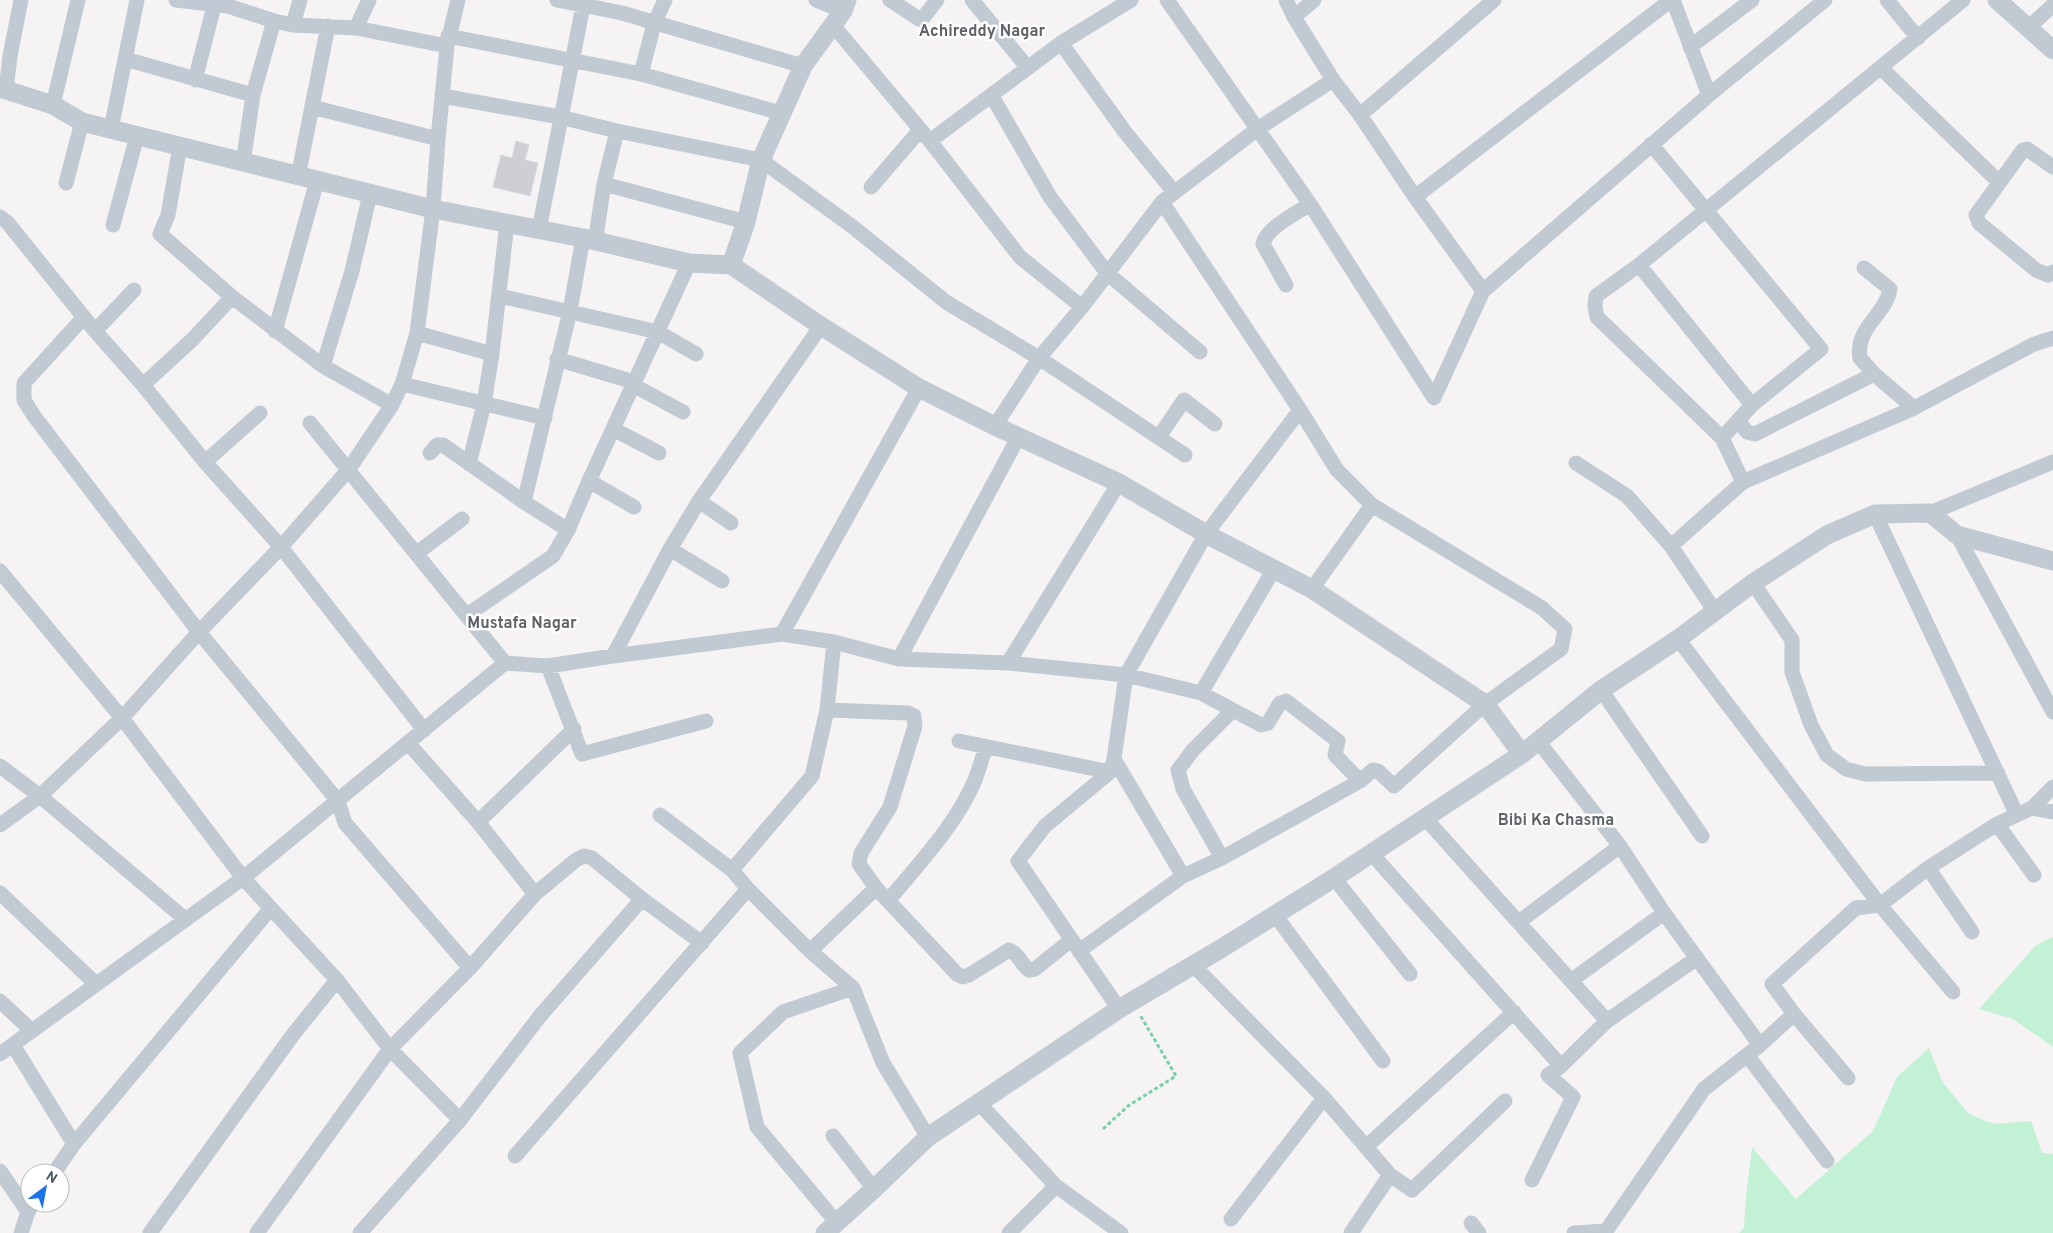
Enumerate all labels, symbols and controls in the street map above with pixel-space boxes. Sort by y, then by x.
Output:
district label: Achireddy Nagar [919,22,1046,42]
district label: Mustafa Nagar [467,614,577,634]
district label: Bibi Ka Chasma [1498,811,1614,831]
north arrow [20,1163,70,1213]
text: N [42,1168,60,1188]

